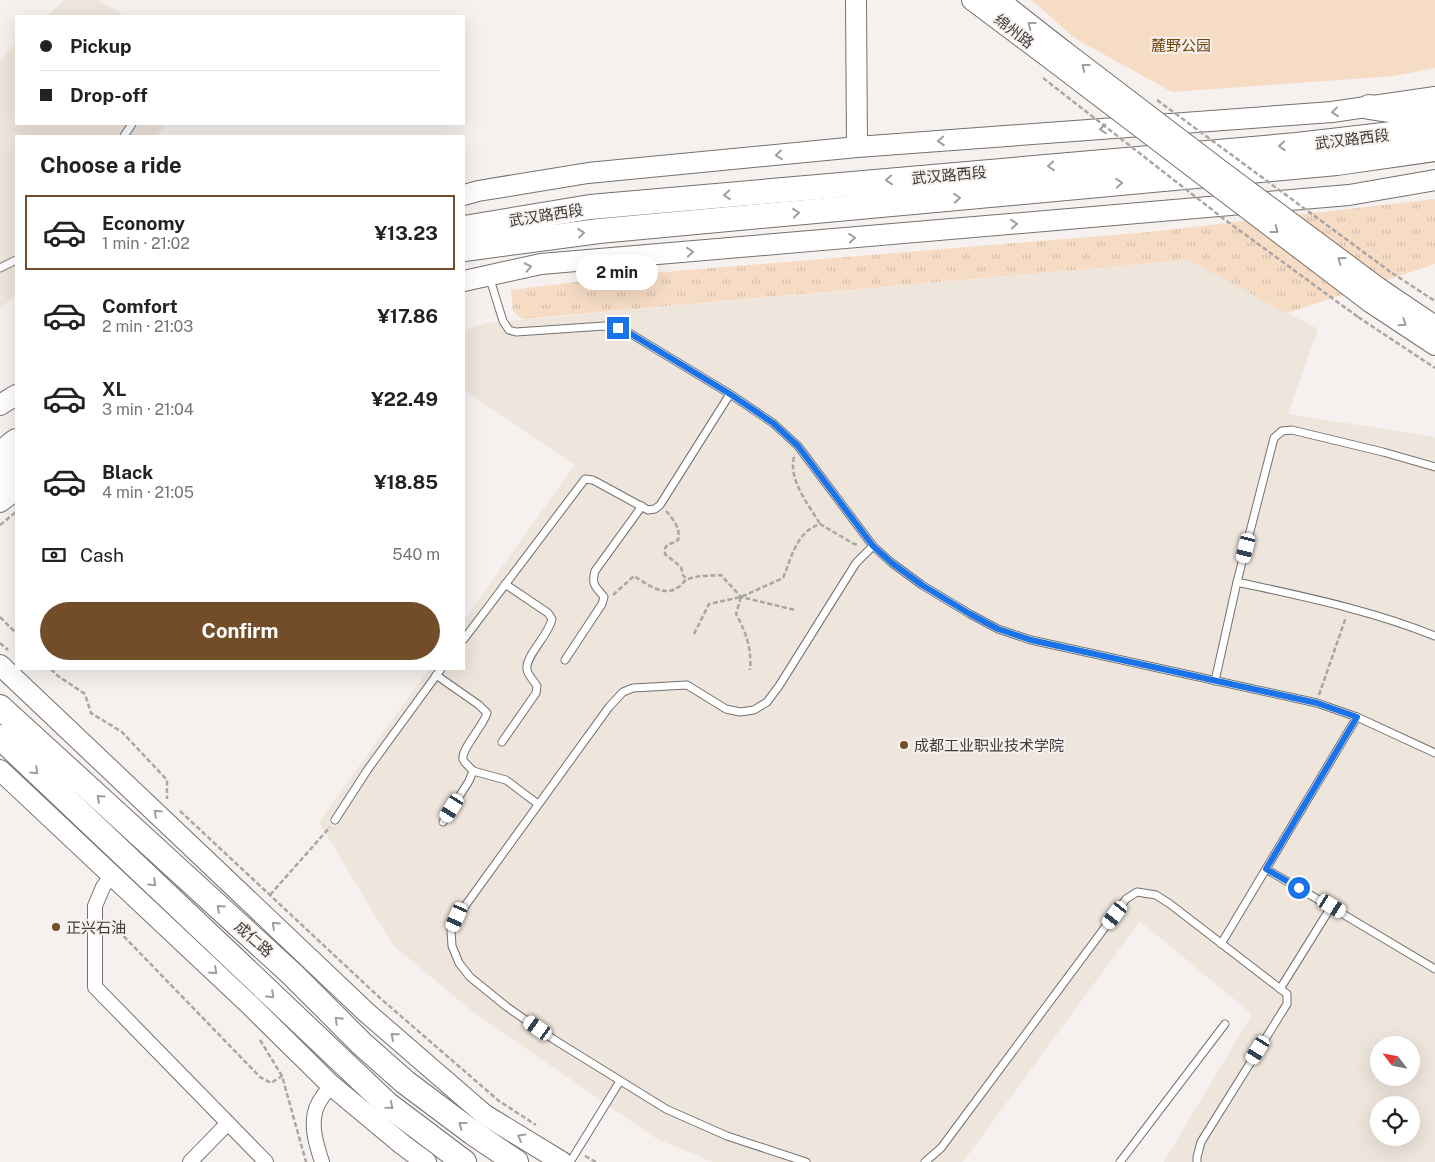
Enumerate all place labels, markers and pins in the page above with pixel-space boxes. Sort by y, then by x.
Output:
place label: 成都工业职业技术学院 [914,737,1064,754]
marker: 成都工业职业技术学院 [898,739,910,751]
place label: 正兴石油 [66,919,126,936]
marker: 正兴石油 [50,921,62,933]

